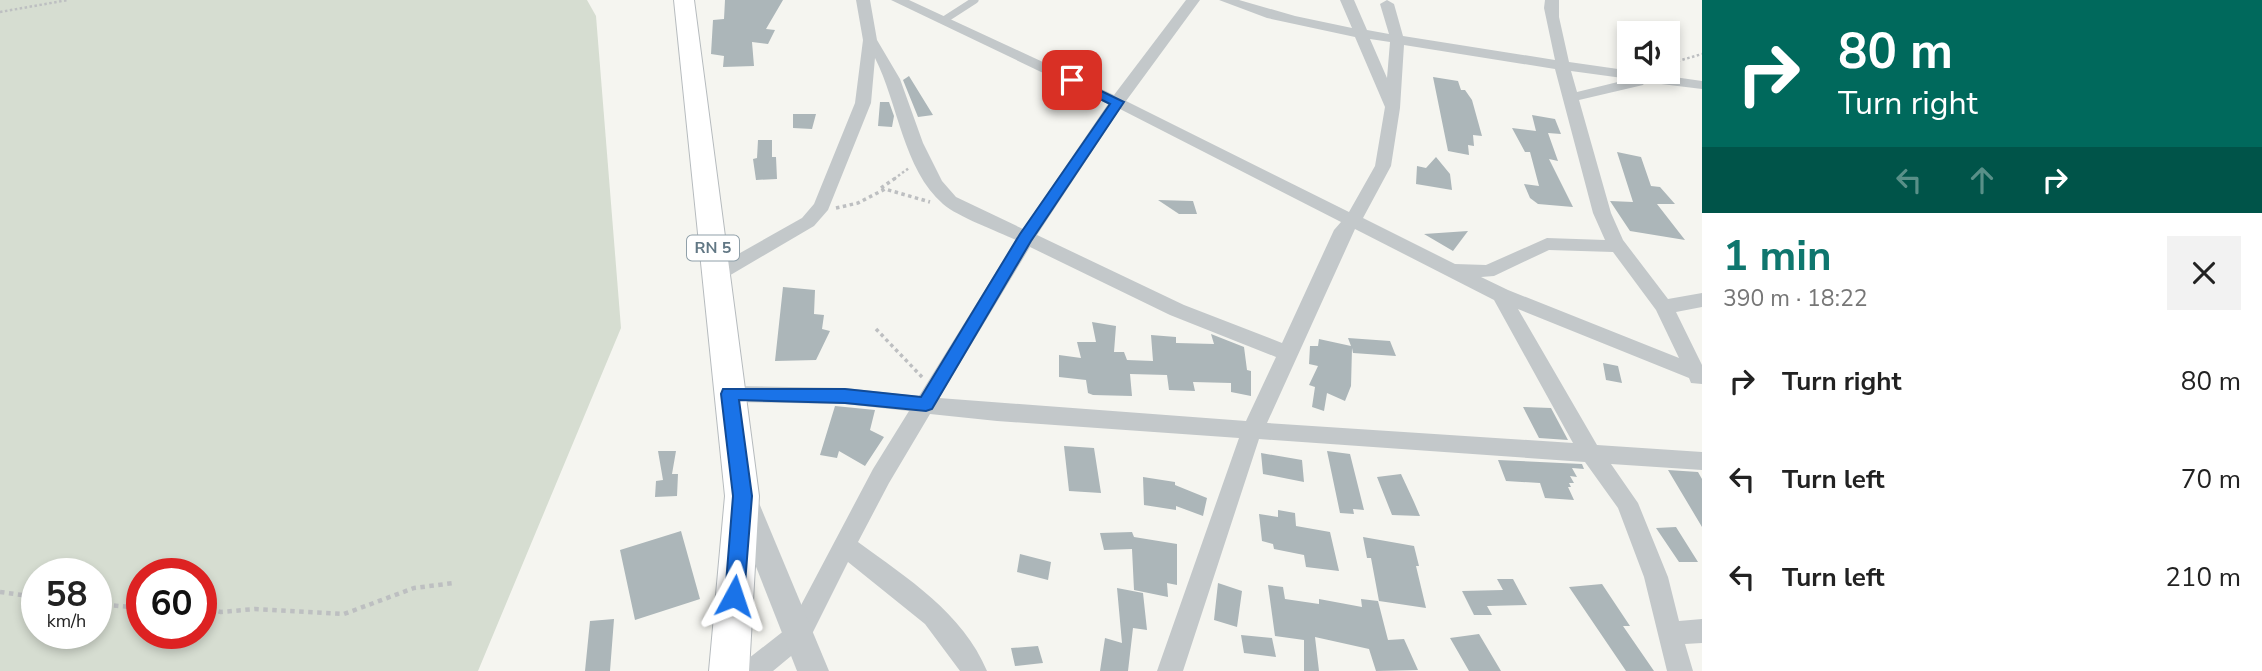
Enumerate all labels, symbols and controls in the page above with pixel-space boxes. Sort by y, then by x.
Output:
text: 80 m [1838,18,1953,85]
map controls [1617,21,1680,84]
button: sound [1617,21,1680,84]
icon: right [1723,28,1814,119]
pin [1042,50,1102,110]
icon: arrive [1053,61,1091,99]
text: Turn right [1838,82,1978,125]
icon: left [1890,161,1928,199]
icon: ahead [1963,161,2001,199]
icon: right [2036,161,2074,199]
text: 1 min [1723,228,1832,285]
road number: RN 5 [687,236,739,260]
button: close [2167,236,2241,310]
text: 390 m · 18:22 [1723,283,1868,314]
icon: right [1723,362,1761,400]
text: Turn right [1782,364,1901,399]
text: 80 m [2181,364,2241,399]
icon: left [1723,460,1761,498]
text: Turn left [1782,462,1885,497]
text: 70 m [2181,462,2241,497]
speed limit sign: 60 [126,558,217,649]
icon: left [1723,558,1761,596]
position arrow [697,559,771,633]
text: Turn left [1782,560,1885,595]
text: 210 m [2165,560,2241,595]
text: 58 [45,571,88,618]
text: km/h [47,609,86,633]

